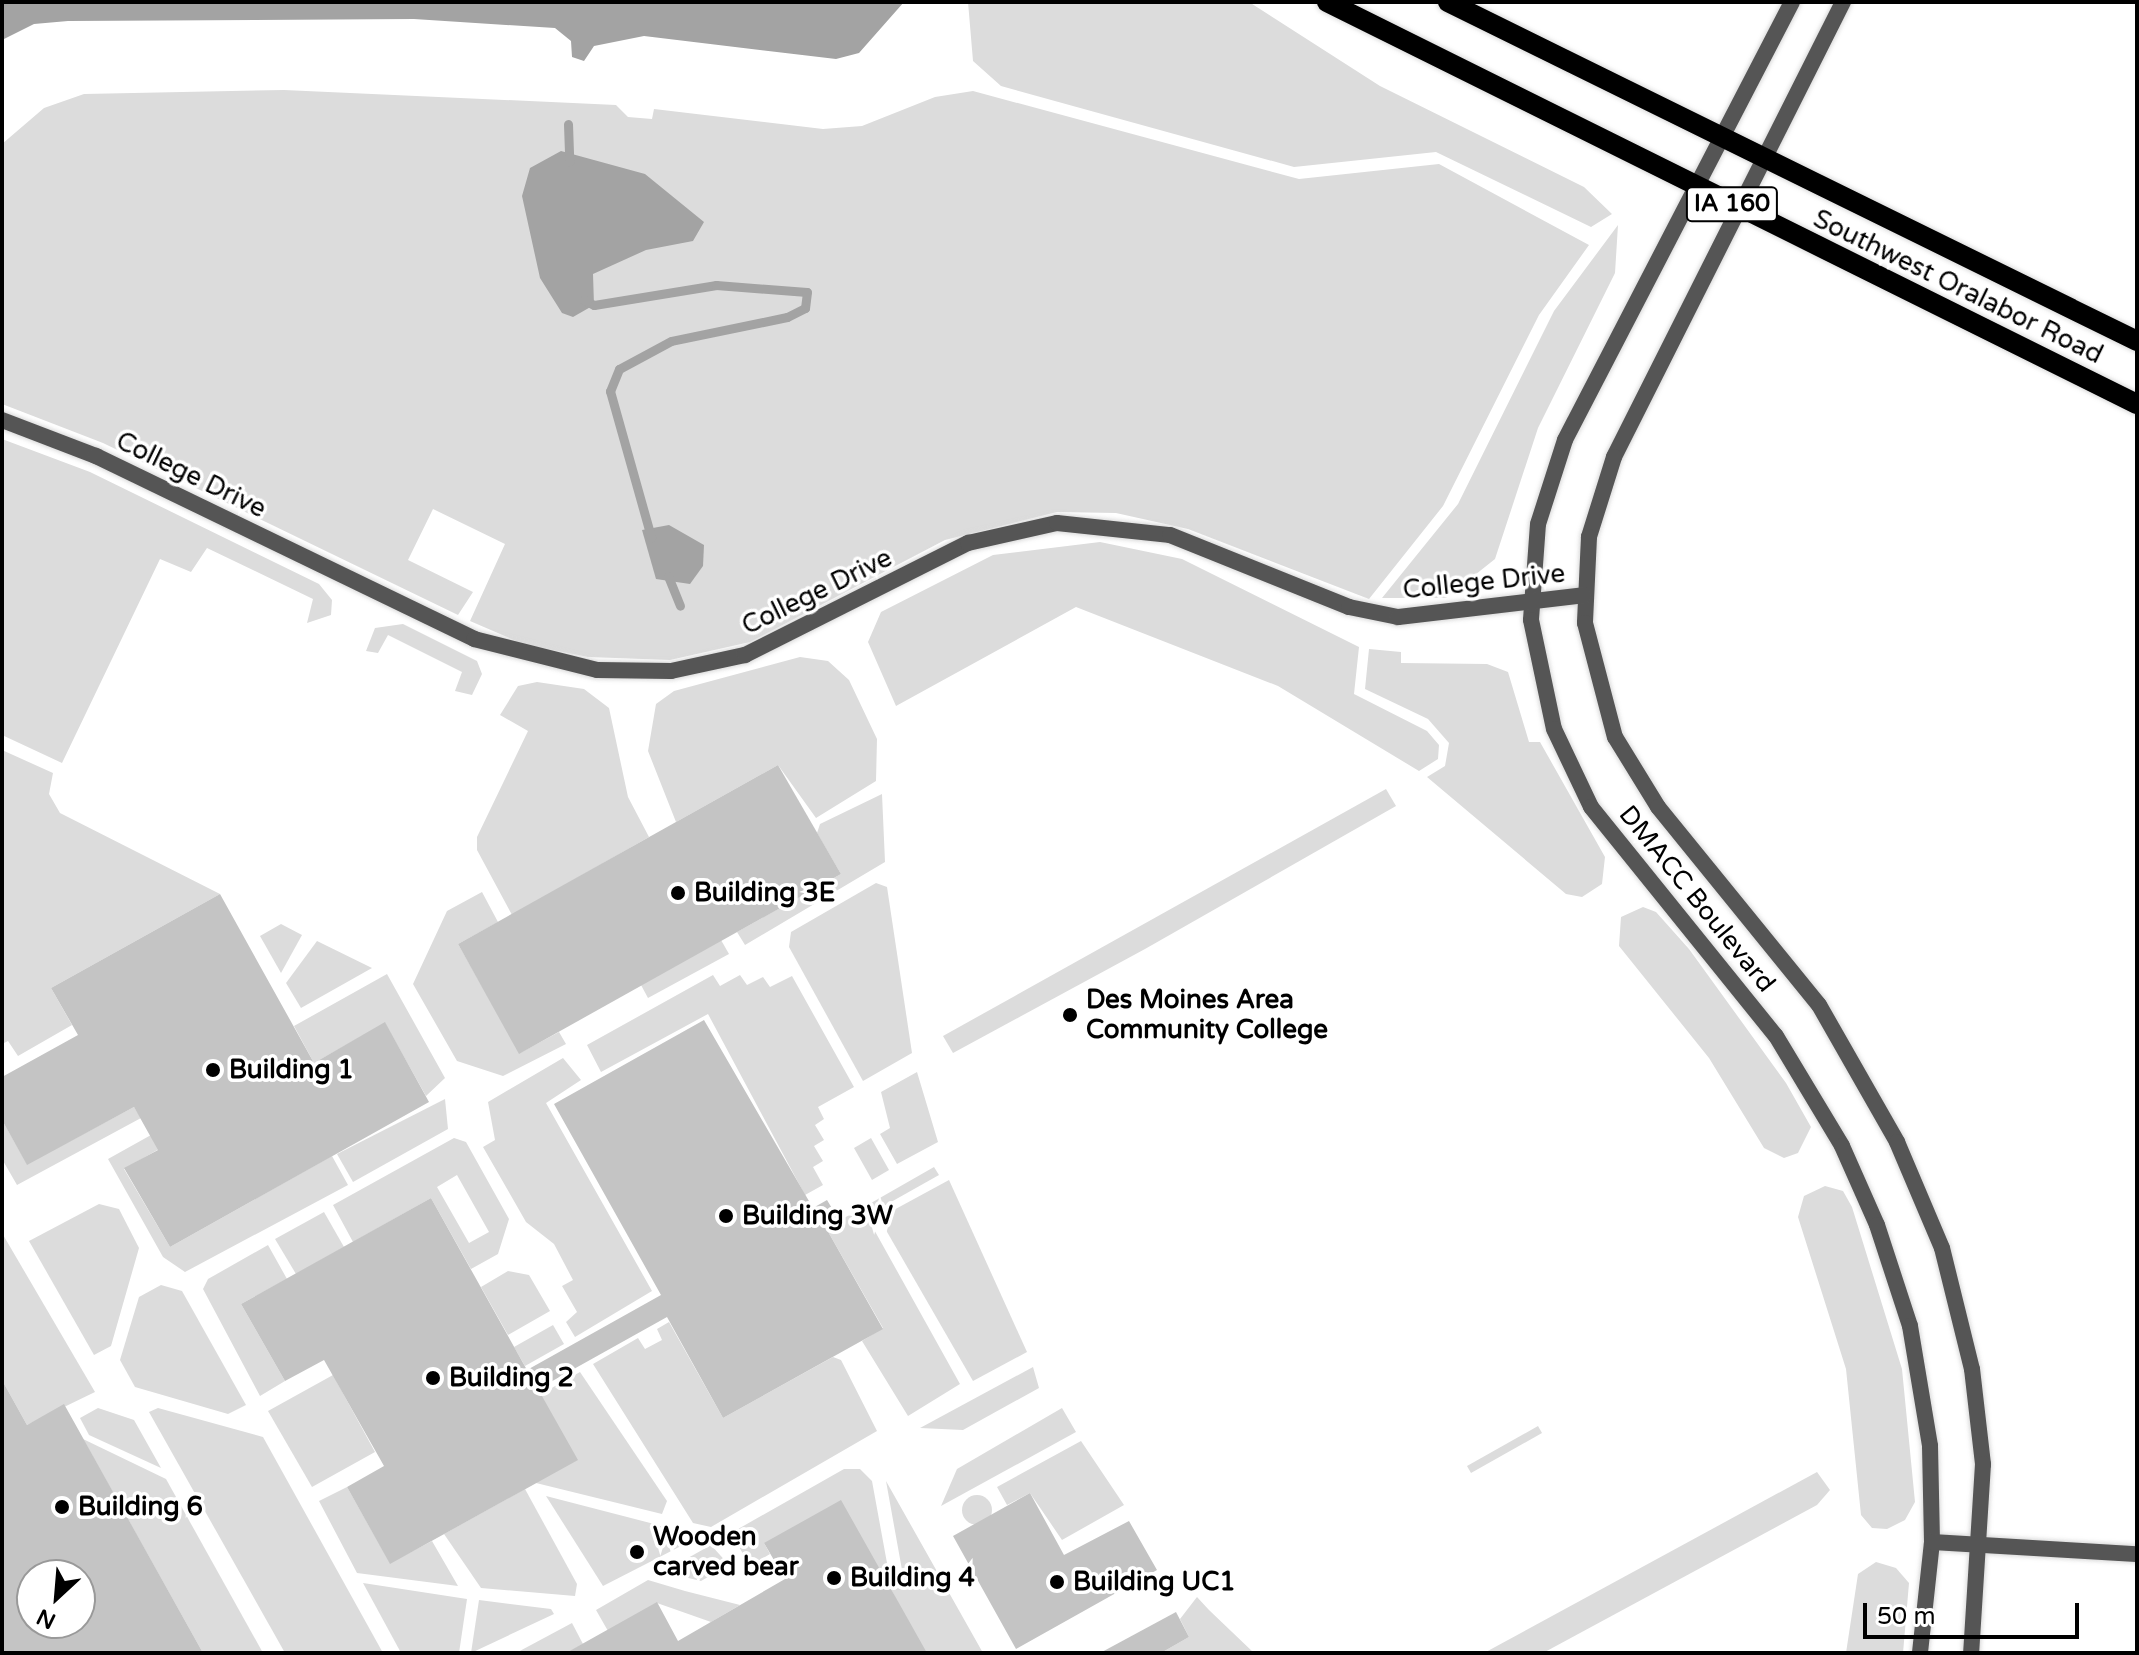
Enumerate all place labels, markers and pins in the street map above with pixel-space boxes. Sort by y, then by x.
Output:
place label: Building 3E [694,877,835,909]
marker: Building 3E [669,884,687,902]
place label: Des Moines Area Community College [1086,984,1328,1046]
marker: Des Moines Area Community College [1061,1006,1079,1024]
place label: Building 1 [229,1054,354,1086]
marker: Building 1 [204,1061,222,1079]
place label: Building 3W [742,1200,893,1232]
marker: Building 3W [717,1207,735,1225]
place label: Building 2 [449,1362,574,1394]
marker: Building 2 [424,1369,442,1387]
place label: Building 6 [78,1491,203,1523]
marker: Building 6 [53,1498,71,1516]
place label: Wooden carved bear [653,1521,799,1582]
marker: Wooden carved bear [628,1543,646,1561]
place label: Building 4 [850,1562,975,1594]
place label: Building UC1 [1073,1566,1236,1598]
marker: Building 4 [825,1569,843,1587]
marker: Building UC1 [1048,1573,1066,1591]

